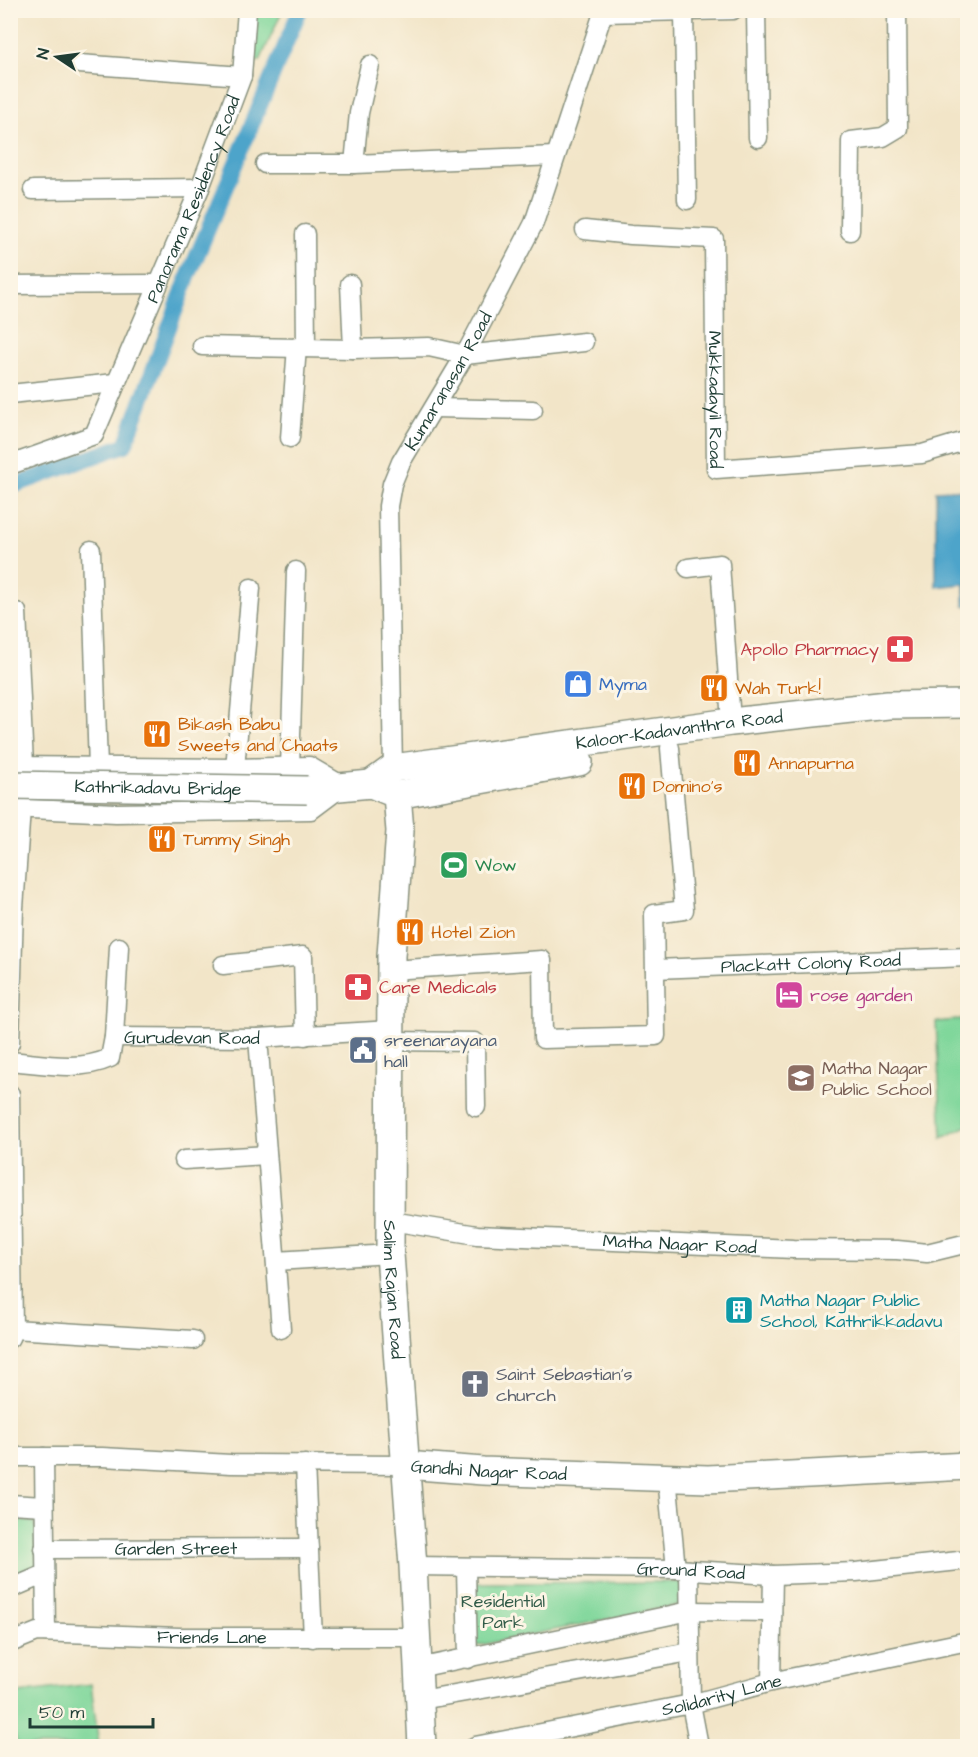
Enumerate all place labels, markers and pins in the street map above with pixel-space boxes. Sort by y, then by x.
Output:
pharmacy icon: Apollo Pharmacy [884,633,916,665]
place label: Apollo Pharmacy [740,637,879,663]
shop icon: Myma [562,668,594,700]
place label: Myma [599,672,647,698]
restaurant icon: Wah Turk! [698,672,730,704]
place label: Wah Turk! [735,676,822,701]
place label: Bikash Babu Sweets and Chaats [178,712,338,758]
restaurant icon: Bikash Babu Sweets and Chaats [141,718,173,750]
restaurant icon: Annapurna [731,747,763,779]
place label: Annapurna [768,751,854,776]
restaurant icon: Domino's [616,770,648,802]
place label: Domino's [653,774,723,799]
restaurant icon: Tummy Singh [146,823,178,855]
place label: Tummy Singh [183,827,290,853]
sports icon: Wow [438,849,470,881]
place label: Wow [475,853,517,878]
restaurant icon: Hotel Zion [394,916,426,948]
place label: Hotel Zion [431,920,515,945]
pharmacy icon: Care Medicals [342,971,374,1003]
place label: Care Medicals [379,975,497,1000]
hotel icon: rose garden [773,979,805,1011]
place label: rose garden [810,983,912,1009]
place label: sreenarayana hall [384,1028,497,1074]
public building icon: sreenarayana hall [347,1034,379,1066]
place label: Matha Nagar Public School [822,1056,932,1102]
school or university icon: Matha Nagar Public School [785,1062,817,1094]
place label: Matha Nagar Public School, Kathrikkadavu [760,1288,942,1334]
building icon: Matha Nagar Public School, Kathrikkadavu [723,1294,755,1326]
place label: Saint Sebastian's church [496,1362,633,1408]
church icon: Saint Sebastian's church [459,1368,491,1400]

